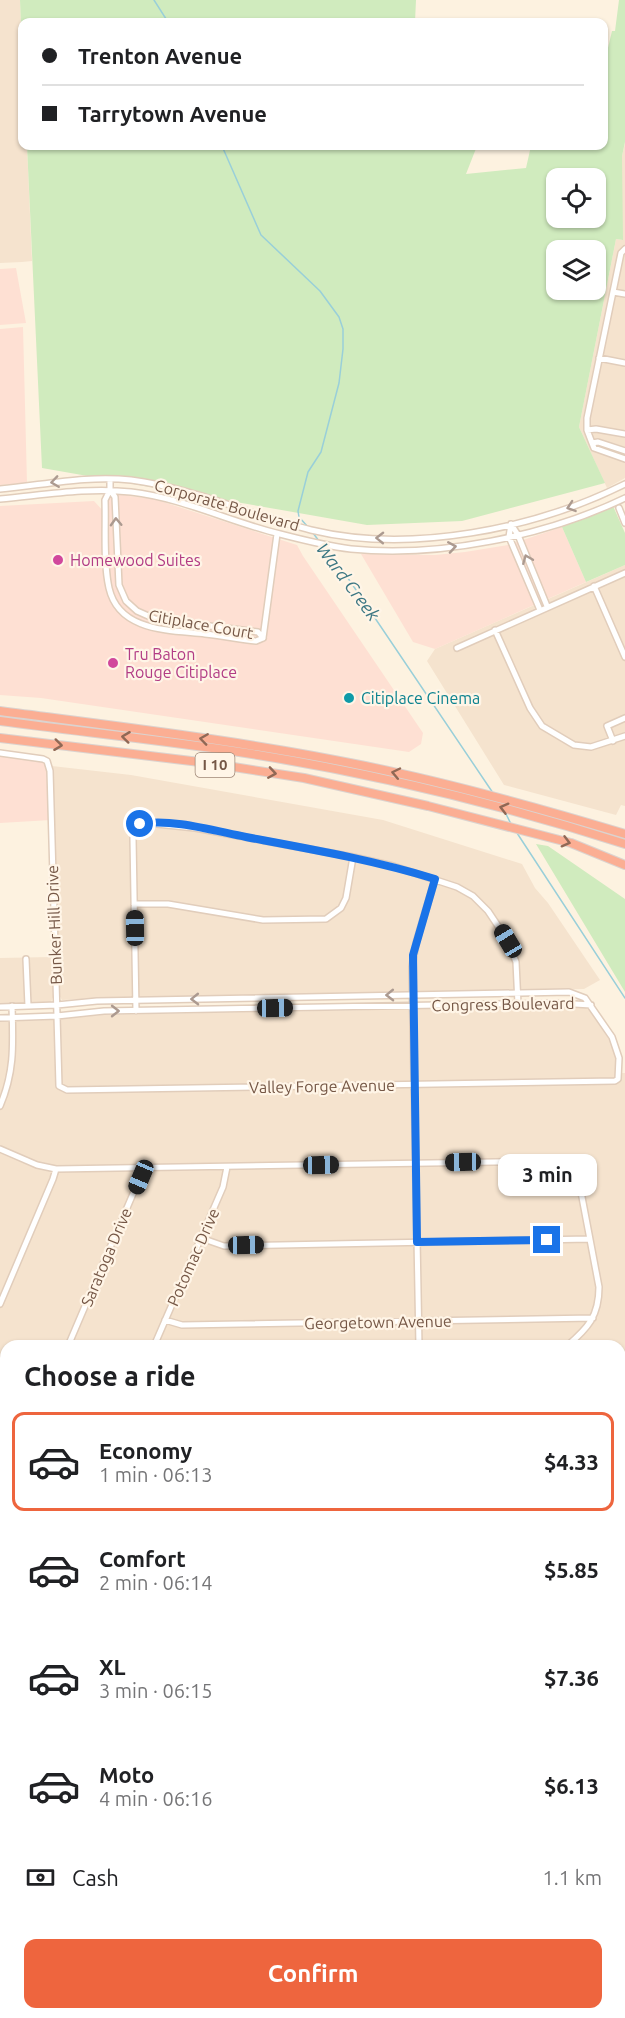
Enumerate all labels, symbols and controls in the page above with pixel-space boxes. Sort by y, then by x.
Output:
text: Trenton Avenue [78,43,242,68]
text: Tarrytown Avenue [78,101,267,126]
map controls [546,168,606,300]
button: locate [546,168,606,228]
button: layers [546,240,606,300]
one-way arrow [50,476,59,488]
street label: Corporate Boulevard [152,476,302,534]
one-way arrow [566,499,577,512]
one-way arrow [110,518,122,527]
one-way arrow [375,532,384,544]
water label: Ward Creek [313,539,385,625]
one-way arrow [448,541,457,553]
place label: Homewood Suites [70,551,201,569]
marker: Homewood Suites [51,553,65,567]
one-way arrow [522,554,534,565]
street label: Citiplace Court [147,606,256,642]
place label: Tru Baton Rouge Citiplace [125,645,237,681]
marker: Tru Baton Rouge Citiplace [106,656,120,670]
place label: Citiplace Cinema [361,689,480,707]
marker: Citiplace Cinema [342,691,356,705]
one-way arrow [122,732,131,744]
one-way arrow [200,733,209,745]
one-way arrow [53,738,63,751]
road number: I 10 [196,753,234,777]
one-way arrow [268,767,277,779]
one-way arrow [392,767,402,780]
one-way arrow [499,803,509,816]
route start [126,810,153,837]
one-way arrow [560,835,571,847]
street label: Bunker Hill Drive [43,865,65,985]
car [126,910,144,946]
car [491,921,525,961]
one-way arrow [385,989,394,1001]
one-way arrow [190,993,199,1005]
street label: Congress Boulevard [431,994,575,1014]
car [257,999,293,1017]
one-way arrow [111,1005,120,1017]
street label: Valley Forge Avenue [249,1076,395,1096]
car [445,1153,481,1171]
callout: 3 min [498,1153,596,1195]
car [303,1156,339,1174]
car [126,1157,156,1197]
text: 3 min [522,1163,573,1186]
street label: Saratoga Drive [77,1205,135,1309]
street label: Potomac Drive [163,1205,223,1309]
route end [533,1226,560,1253]
car [228,1236,264,1254]
street label: Georgetown Avenue [304,1312,452,1332]
text: Choose a ride [24,1361,196,1391]
icon: car [27,1435,81,1489]
text: Economy [99,1438,192,1463]
text: $4.33 [544,1449,599,1474]
text: 1 min · 06:13 [99,1463,213,1486]
icon: car [27,1543,81,1597]
text: Comfort [99,1546,186,1571]
text: $5.85 [544,1557,599,1582]
text: 2 min · 06:14 [99,1571,213,1594]
icon: car [27,1651,81,1705]
text: XL [99,1654,126,1679]
text: $7.36 [544,1665,599,1690]
text: 3 min · 06:15 [99,1679,213,1702]
icon: car [27,1759,81,1813]
text: Moto [99,1762,154,1787]
text: $6.13 [544,1773,599,1798]
text: 4 min · 06:16 [99,1787,213,1810]
icon: cash [24,1861,57,1894]
text: Cash [72,1865,119,1890]
text: 1.1 km [543,1866,602,1889]
button: Confirm [24,1939,602,2008]

